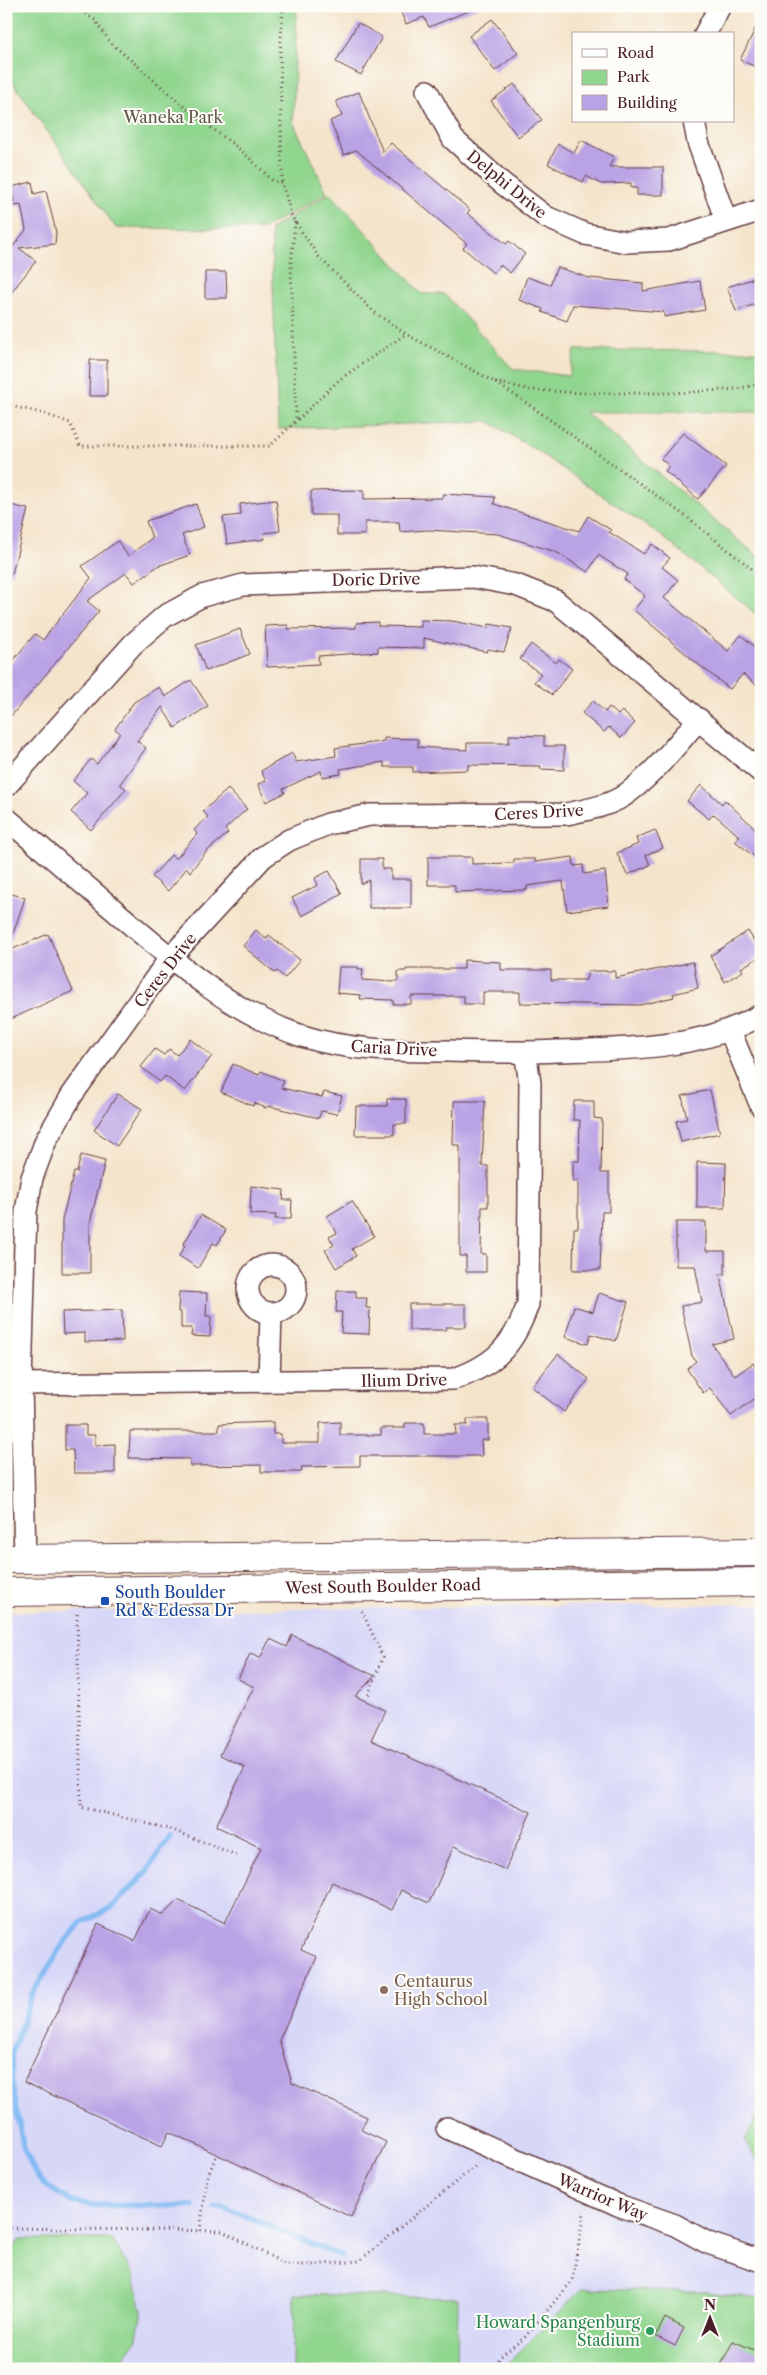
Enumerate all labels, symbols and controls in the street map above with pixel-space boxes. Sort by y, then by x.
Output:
legend [572,32,734,122]
text: Road [617,43,654,62]
text: Park [617,67,651,86]
text: Building [617,93,677,112]
park label: Waneka Park [122,107,224,127]
street label: Delphi Drive [463,146,551,222]
street label: Doric Drive [332,568,421,590]
street label: Ceres Drive [494,800,584,824]
street label: Ceres Drive [130,929,200,1011]
street label: Caria Drive [350,1036,438,1060]
street label: Ilium Drive [361,1369,447,1391]
street label: West South Boulder Road [284,1574,481,1598]
place label: South Boulder Rd & Edessa Dr [115,1582,234,1620]
marker: South Boulder Rd & Edessa Dr [99,1595,111,1607]
place label: Centaurus High School [394,1971,488,2009]
marker: Centaurus High School [378,1984,390,1996]
street label: Warrior Way [554,2169,652,2225]
north arrow [684,2292,734,2342]
text: N [704,2296,716,2314]
place label: Howard Spangenburg Stadium [476,2312,641,2350]
marker: Howard Spangenburg Stadium [644,2325,656,2337]

